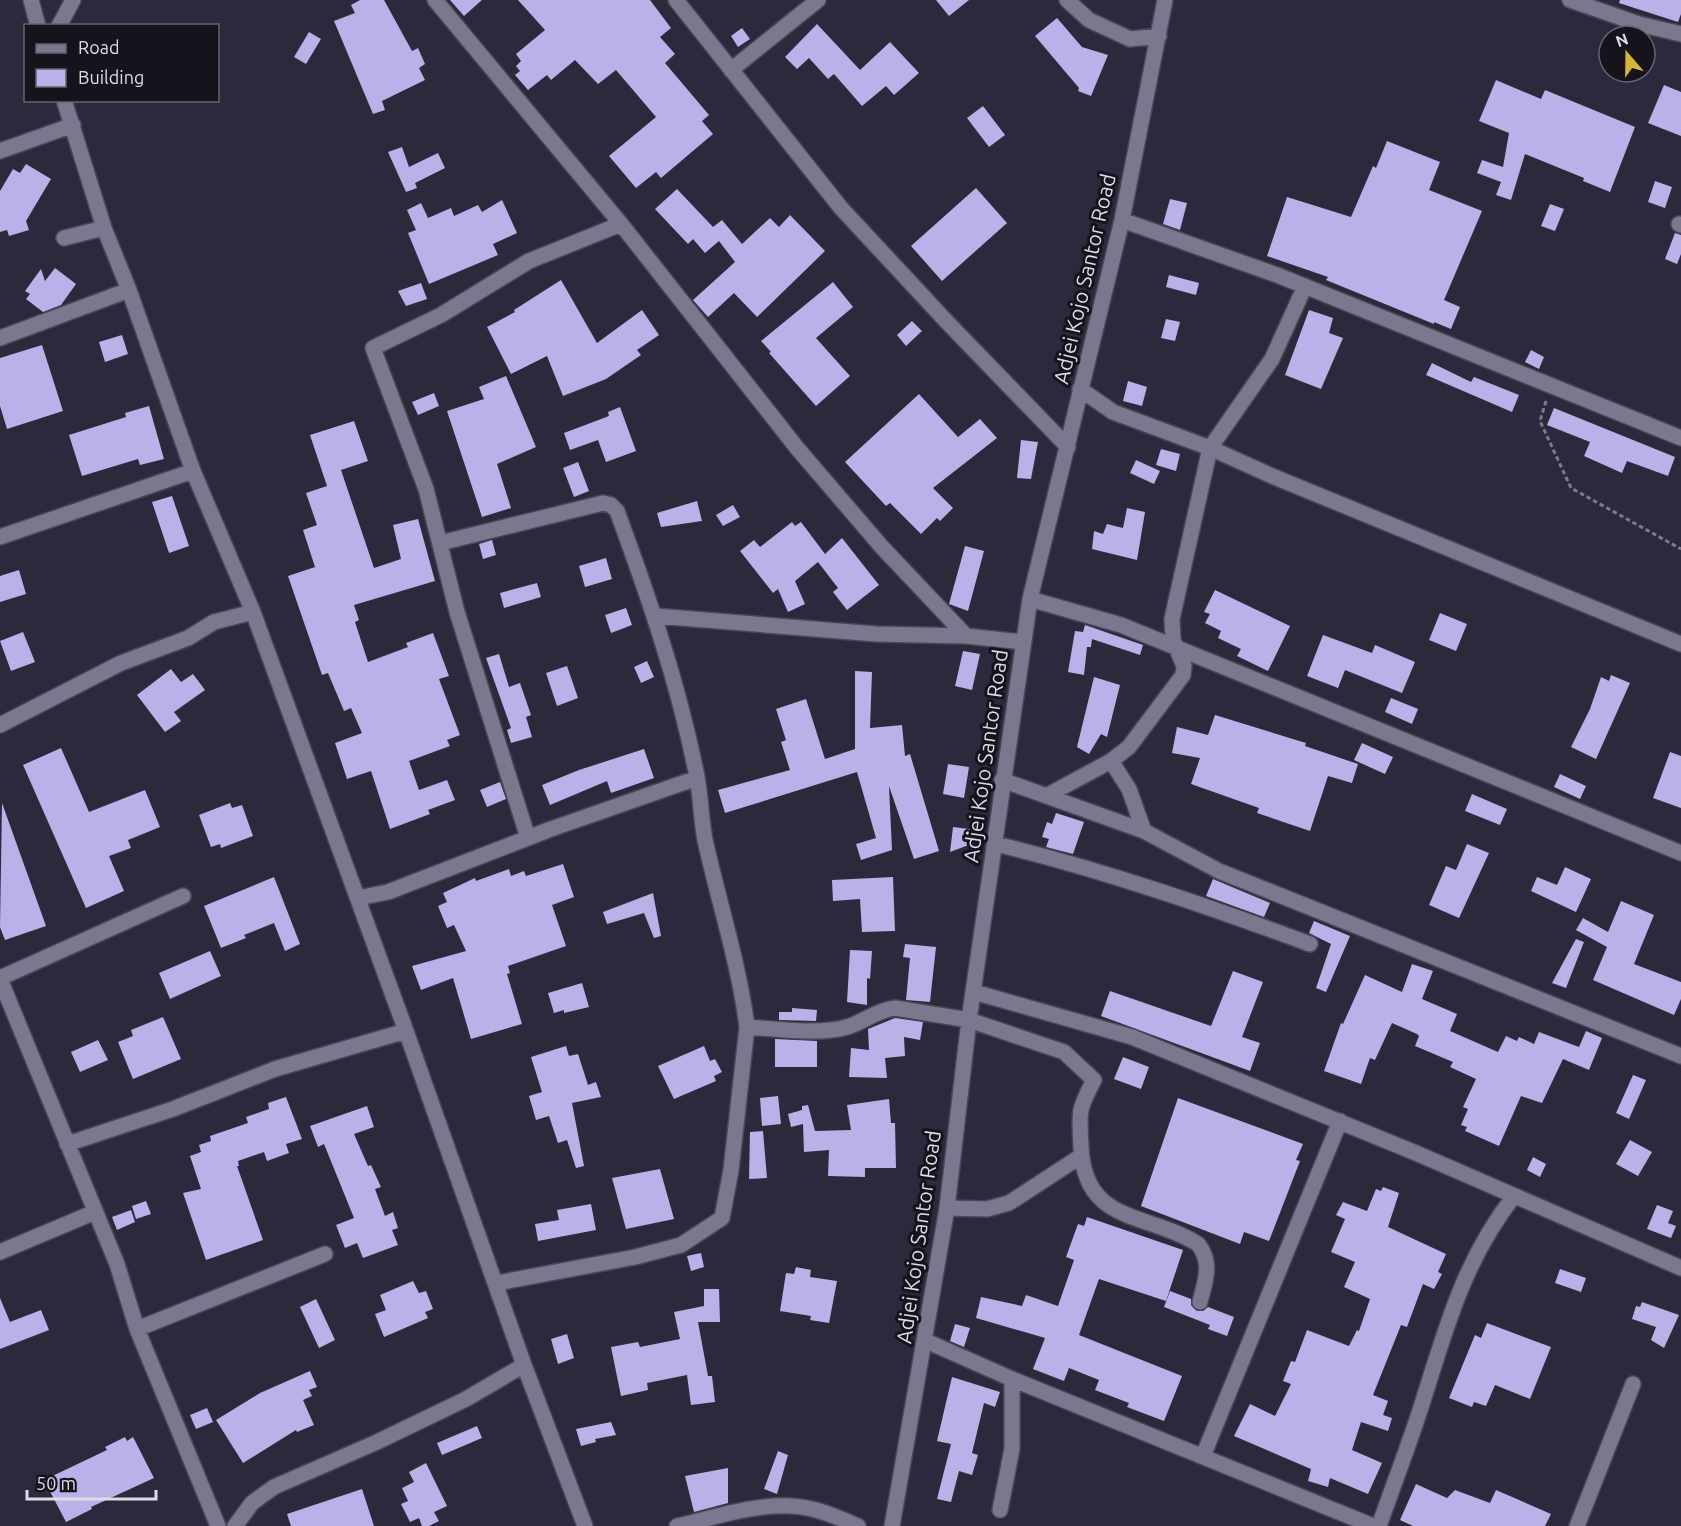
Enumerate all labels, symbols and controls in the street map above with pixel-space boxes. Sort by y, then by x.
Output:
legend [24,24,219,102]
north arrow [1597,24,1657,84]
text: N [1613,29,1631,50]
text: Road [78,37,120,57]
text: Building [78,67,144,87]
street label: Adjei Kojo Santor Road [1048,171,1120,386]
street label: Adjei Kojo Santor Road [958,648,1012,864]
street label: Adjei Kojo Santor Road [891,1129,945,1345]
scale bar [27,1463,156,1501]
text: 50 m [36,1473,76,1493]

